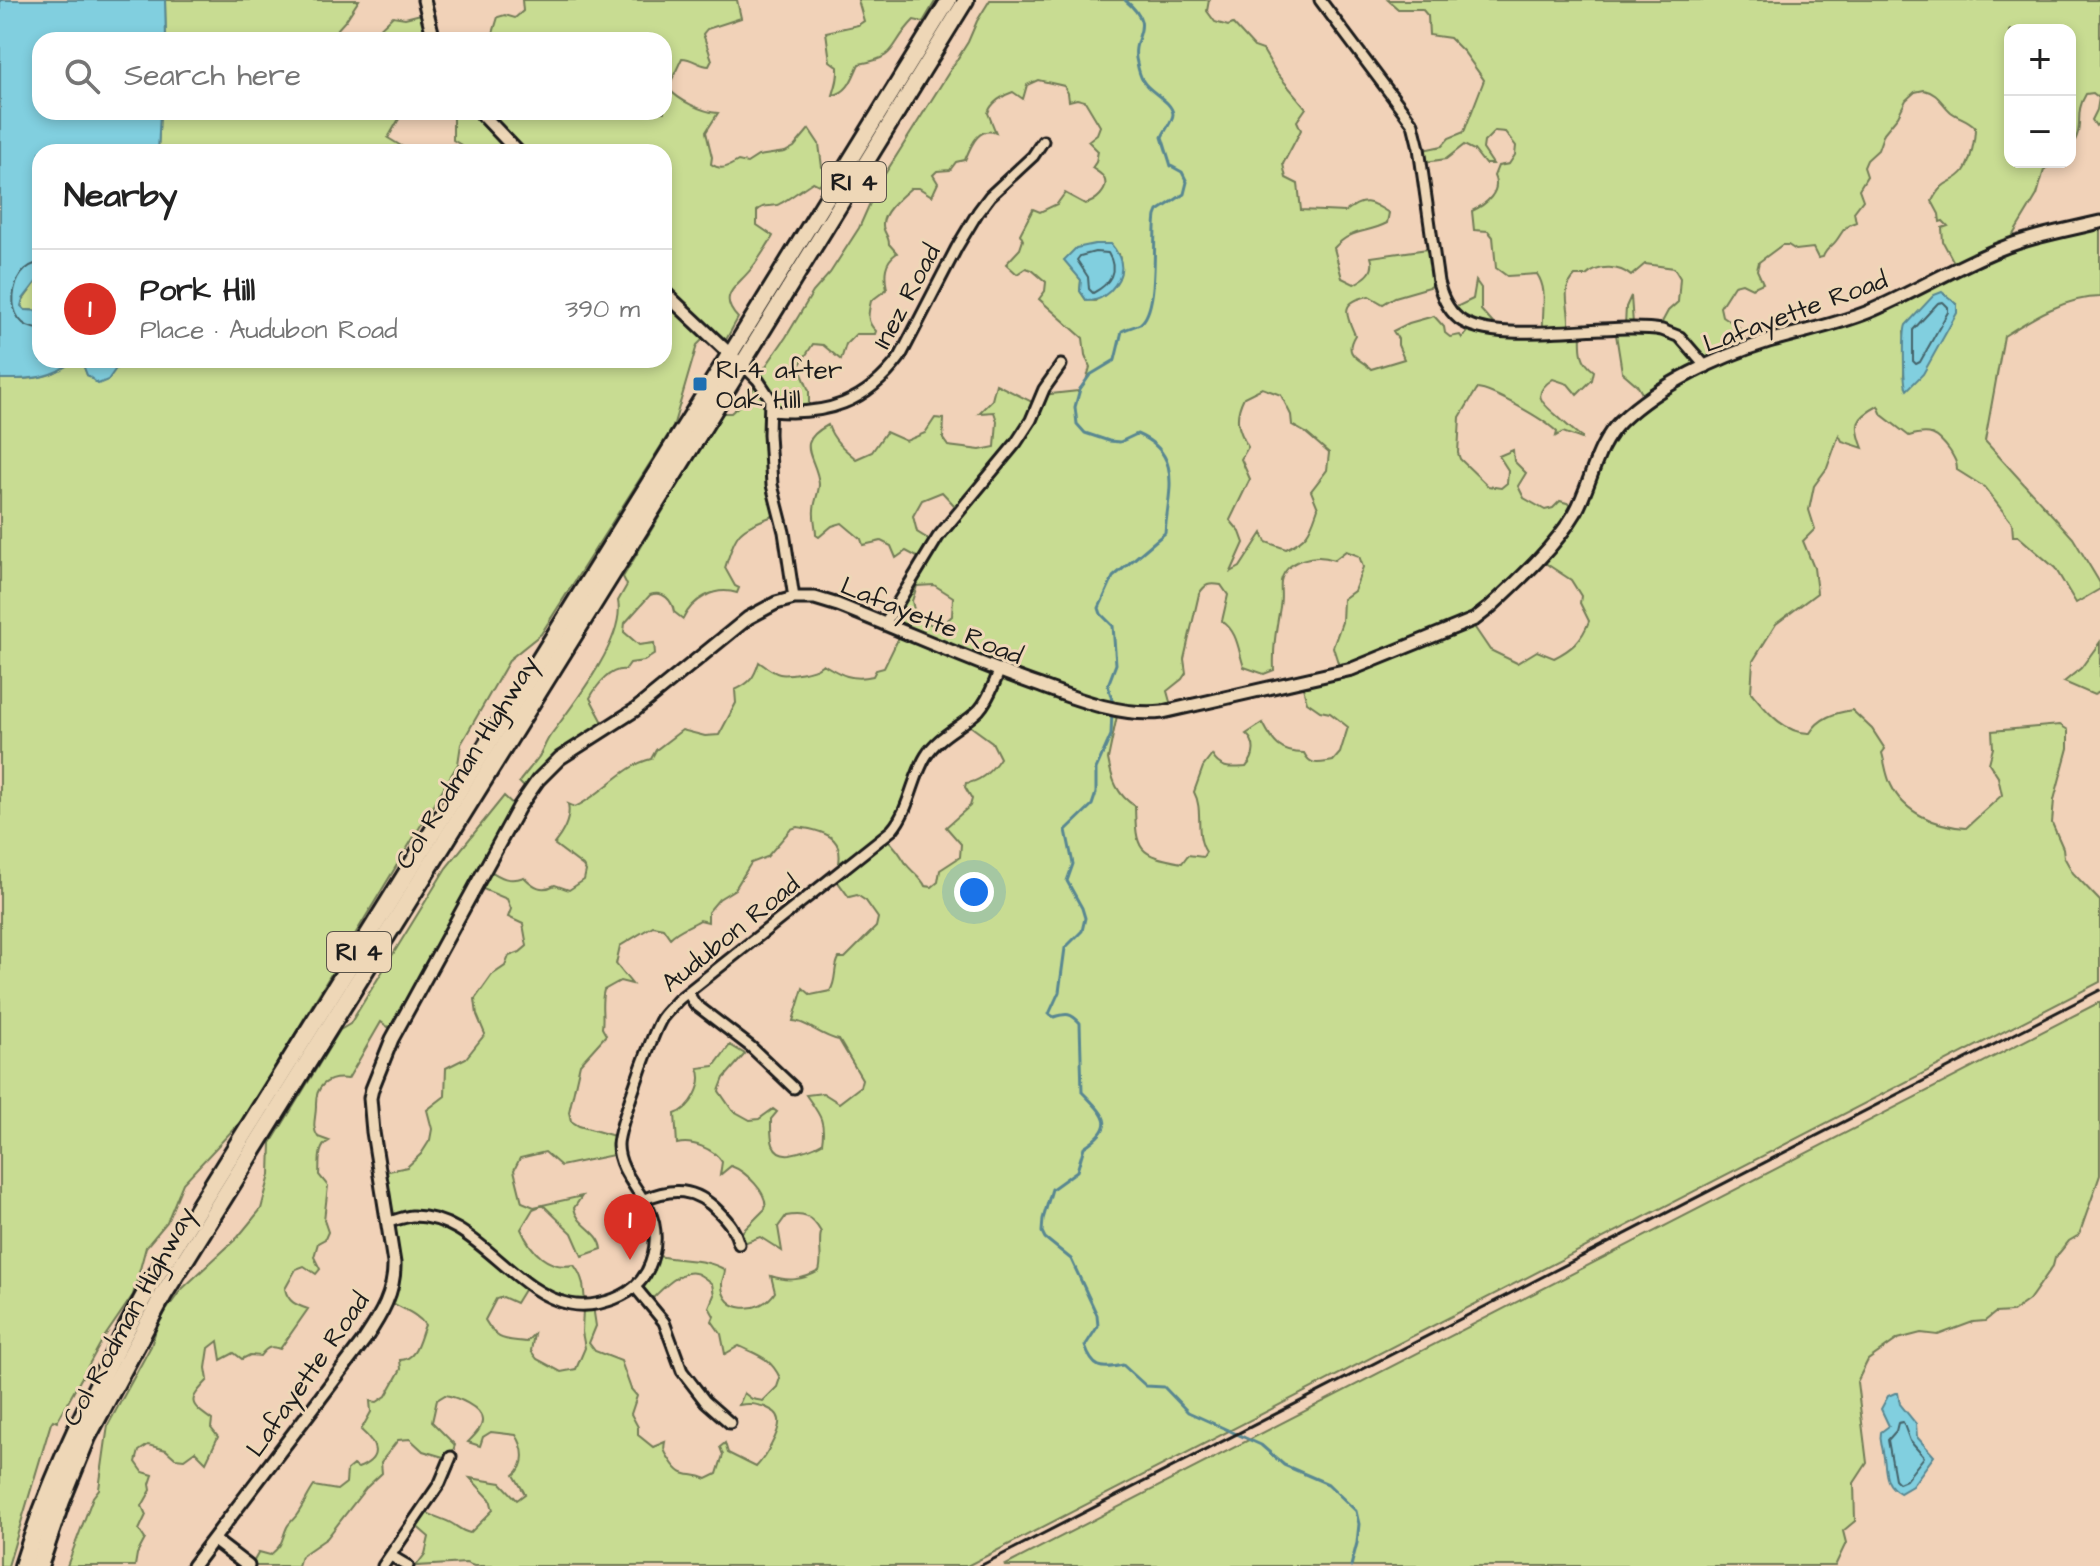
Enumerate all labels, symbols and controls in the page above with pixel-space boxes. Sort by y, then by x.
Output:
map controls [2004,24,2076,168]
button: + [2004,24,2076,96]
search box [32,32,672,120]
icon: search [60,54,104,98]
text: Search here [124,55,301,97]
button: − [2004,96,2076,168]
road number: RI 4 [822,162,886,202]
text: Nearby [64,172,178,220]
street label: Inez Road [864,238,950,355]
street label: Lafayette Road [1698,262,1893,364]
text: Pork Hill [140,270,255,312]
text: 1 [88,291,92,327]
text: 390 m [565,291,640,327]
text: Place · Audubon Road [140,312,398,348]
place label: RI-4 after Oak Hill [716,352,842,418]
marker: RI-4 after Oak Hill [691,375,709,393]
street label: Lafayette Road [834,568,1028,676]
street label: Col Rodman Highway [387,649,549,877]
street label: Audubon Road [654,867,808,1001]
your location [954,872,994,912]
road number: RI 4 [327,932,391,972]
pin: 1 [604,1194,656,1260]
street label: Col Rodman Highway [54,1200,206,1433]
street label: Lafayette Road [238,1285,380,1465]

